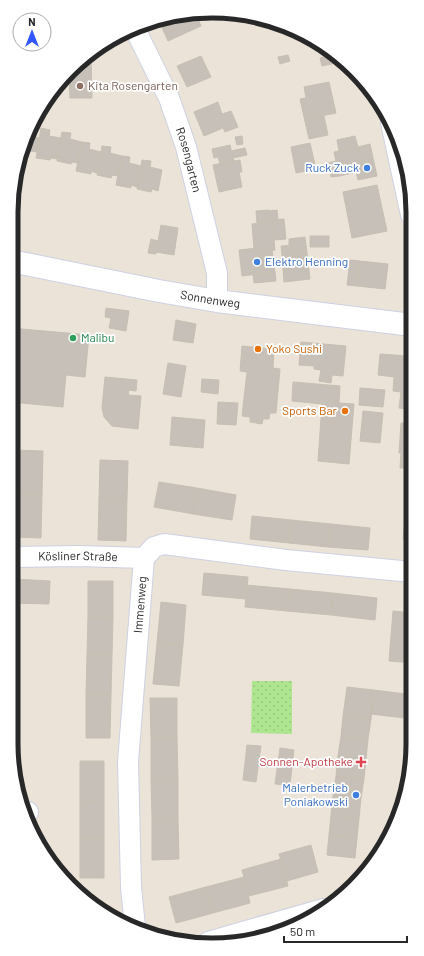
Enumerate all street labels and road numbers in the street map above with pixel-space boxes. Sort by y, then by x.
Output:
street label: Rosengarten [174,125,205,193]
street label: Sonnenweg [179,287,241,310]
street label: Kösliner Straße [38,548,118,563]
street label: Immenweg [130,576,149,634]

